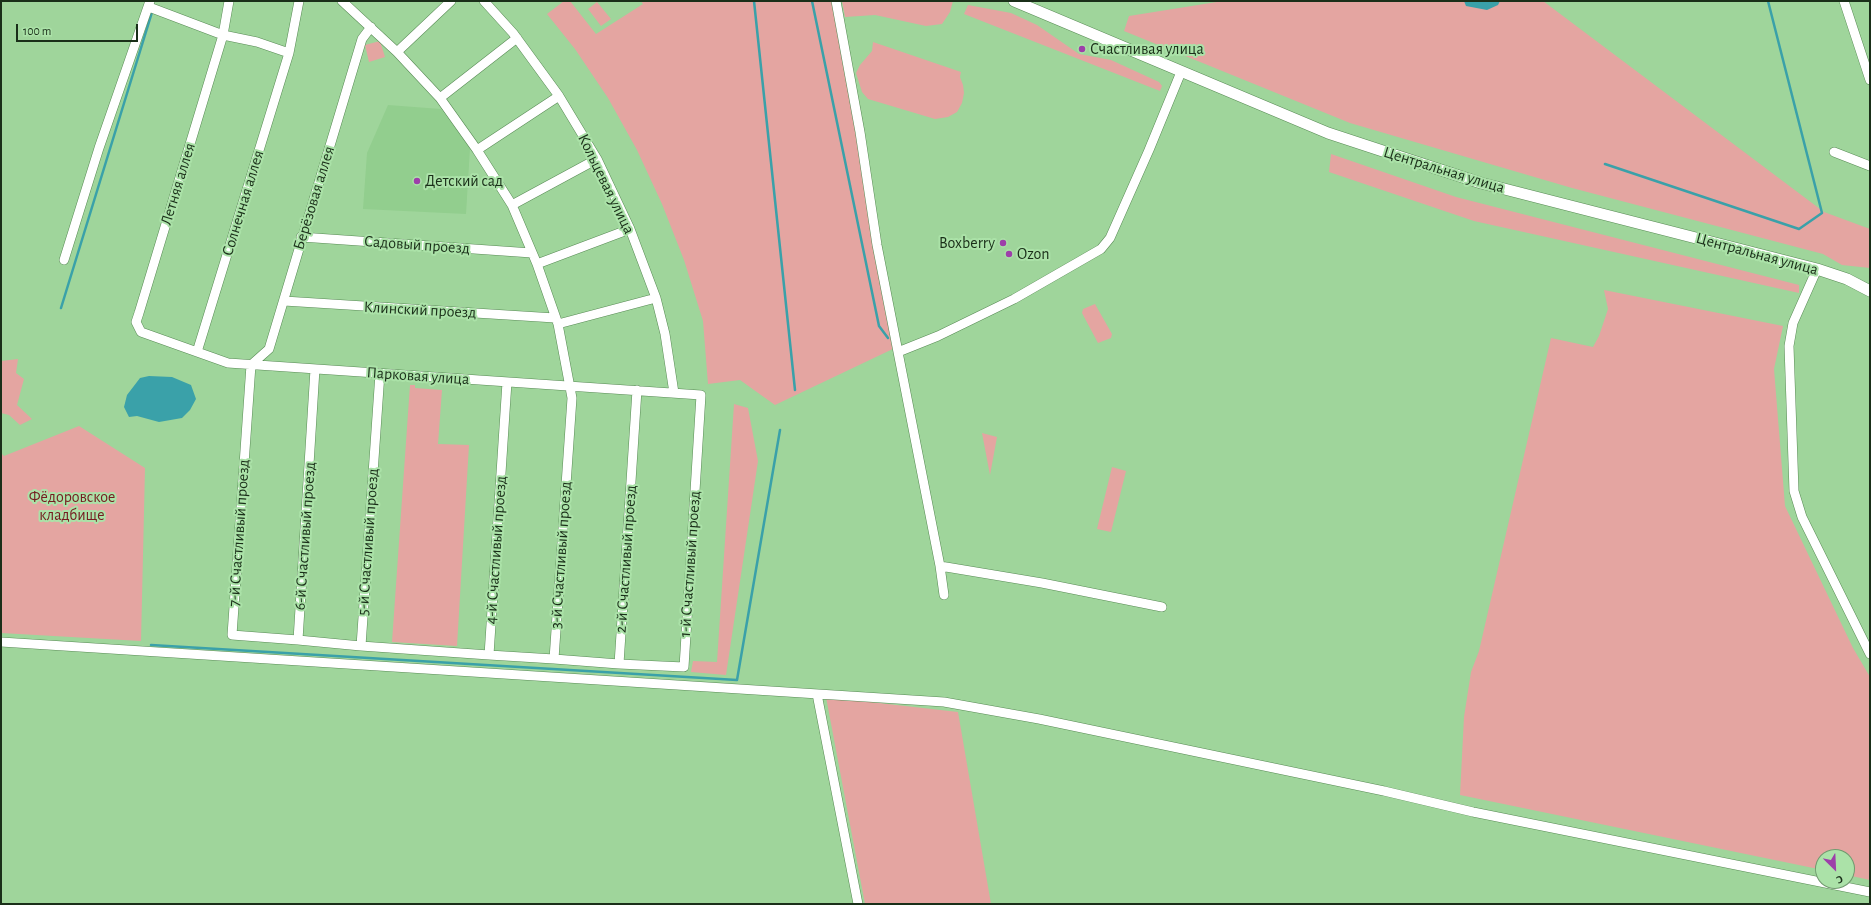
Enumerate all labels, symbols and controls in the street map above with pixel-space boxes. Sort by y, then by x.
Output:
scale bar [18,16,140,42]
text: 100 m [23,25,51,37]
place label: Счастливая улица [1090,39,1204,59]
marker: Счастливая улица [1077,44,1087,54]
street label: Кольцевая улица [573,131,639,237]
street label: Летняя аллея [156,141,200,227]
street label: Центральная улица [1381,142,1507,198]
street label: Берёзовая аллея [289,144,339,252]
street label: Солнечная аллея [218,148,268,258]
place label: Детский сад [425,171,503,191]
marker: Детский сад [412,176,422,186]
street label: Центральная улица [1694,228,1820,280]
street label: Садовый проезд [363,232,471,258]
place label: Boxberry [939,233,995,253]
marker: Boxberry [998,238,1008,248]
place label: Ozon [1017,244,1049,264]
marker: Ozon [1004,249,1014,259]
street label: Клинский проезд [363,297,477,323]
street label: Парковая улица [366,363,470,389]
street label: 7-й Счастливый проезд [224,459,254,607]
street label: 6-й Счастливый проезд [290,461,320,611]
street label: 5-й Счастливый проезд [353,468,383,616]
street label: 4-й Счастливый проезд [481,475,511,625]
street label: 3-й Счастливый проезд [546,481,576,629]
street label: 2-й Счастливый проезд [611,484,641,634]
park label: Фёдоровское кладбище [29,487,115,525]
street label: 1-й Счастливый проезд [675,490,705,638]
north arrow [1815,849,1855,889]
text: С [1835,873,1845,886]

